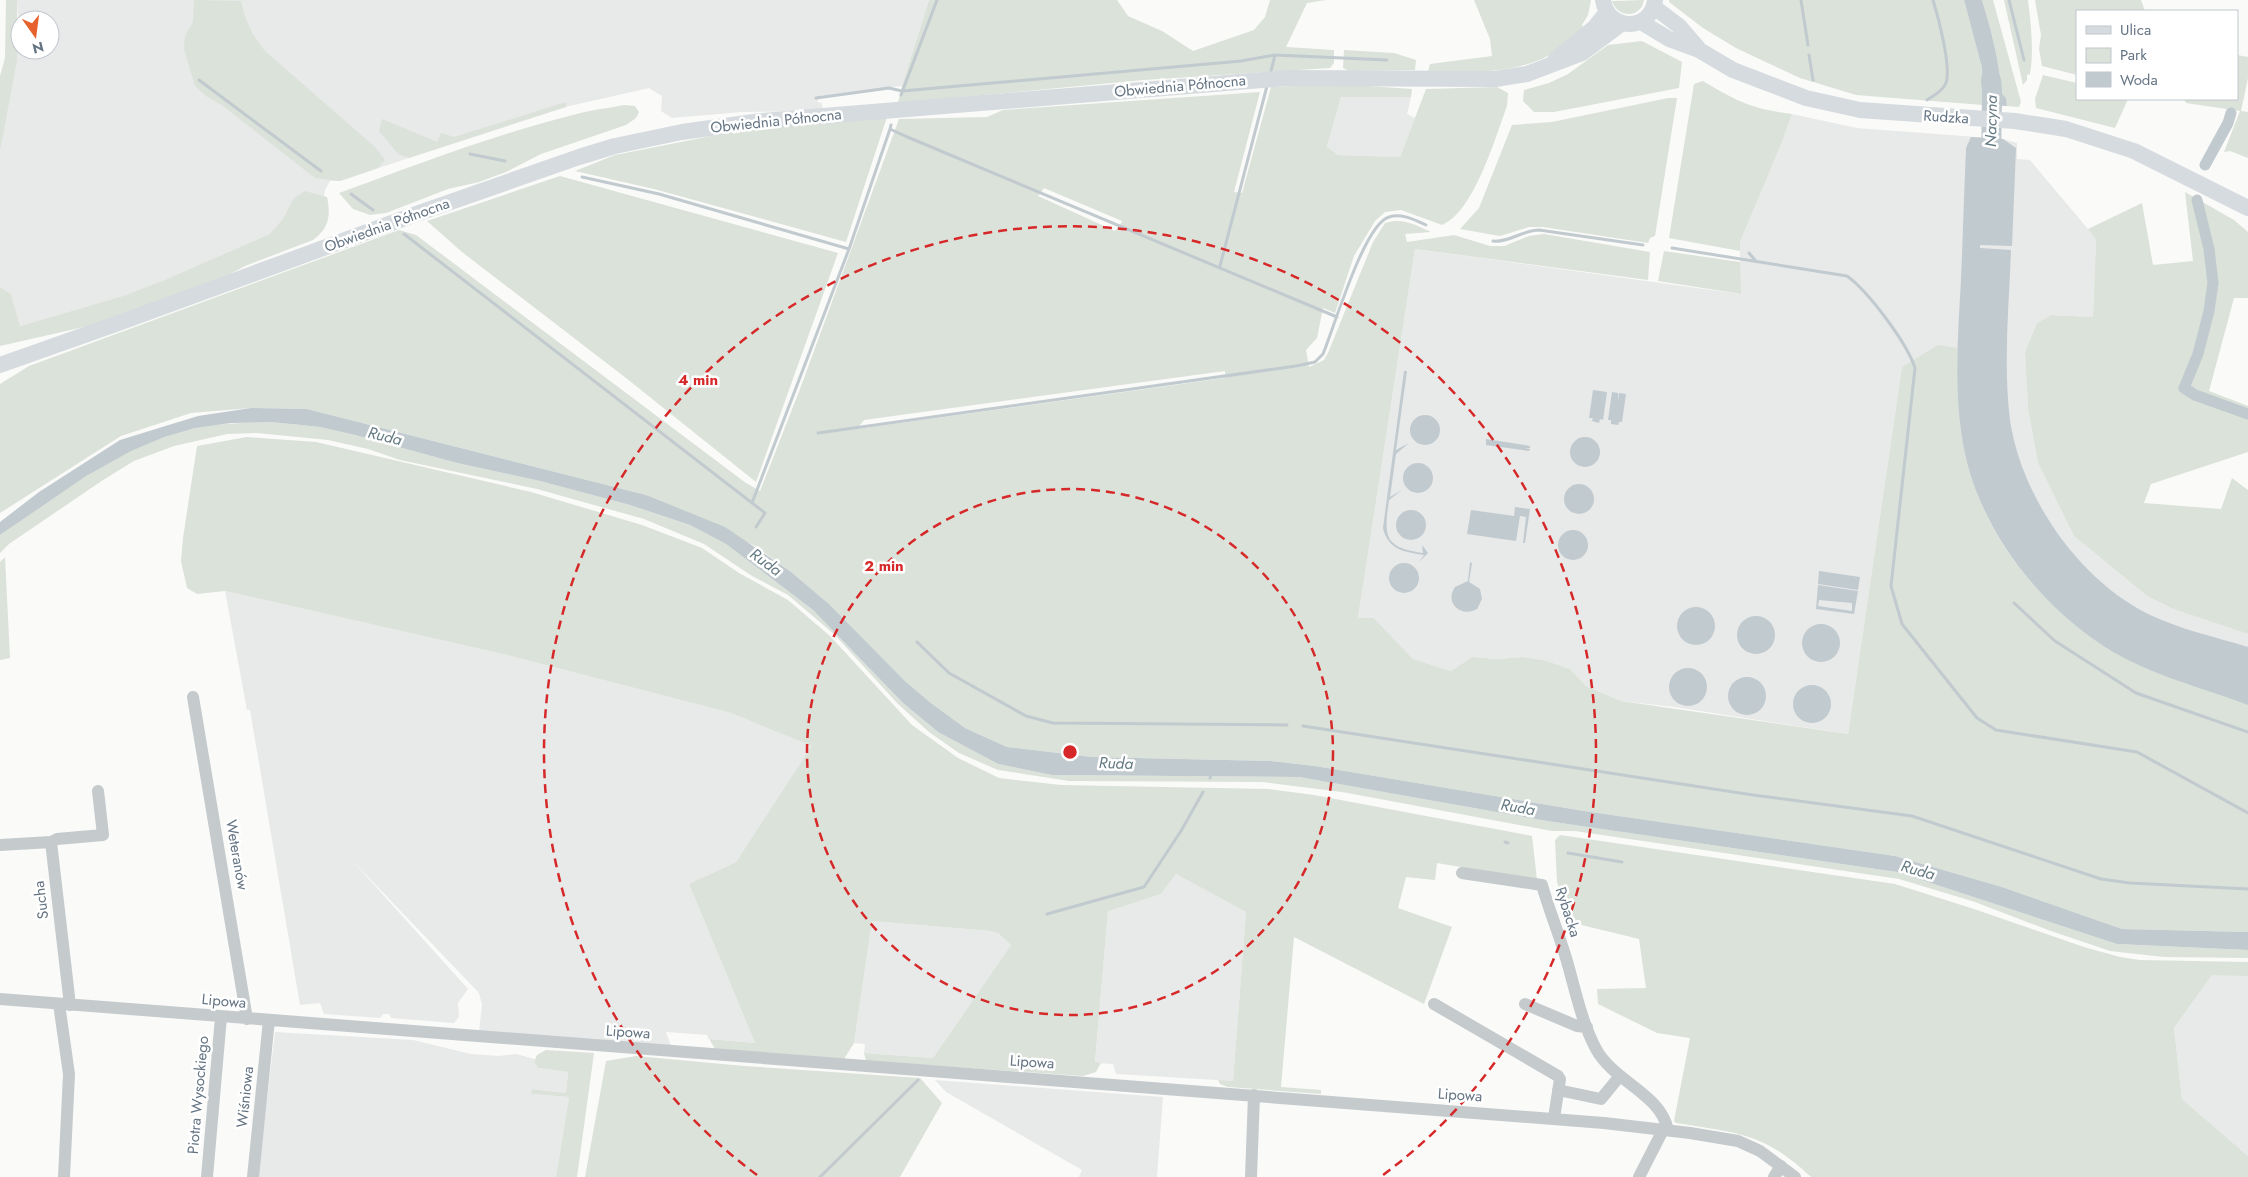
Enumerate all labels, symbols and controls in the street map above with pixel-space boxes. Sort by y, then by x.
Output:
north arrow [10,10,60,60]
legend [2076,10,2238,100]
text: Ulica [2120,19,2151,41]
text: N [30,37,46,59]
text: Park [2120,44,2147,66]
street label: Obwiednia Północna [1113,69,1247,103]
text: Woda [2120,69,2158,91]
water label: Nacyna [1979,95,2003,147]
street label: Obwiednia Północna [709,103,843,139]
street label: Rudzka [1923,104,1969,130]
street label: Obwiednia Północna [321,192,453,258]
text: 4 min [678,369,718,391]
water label: Ruda [365,421,405,451]
water label: Ruda [745,543,787,582]
text: 2 min [864,555,904,577]
centre of rings [1061,743,1079,761]
water label: Ruda [1098,751,1134,775]
water label: Ruda [1499,793,1537,821]
street label: Weteranów [220,818,254,893]
water label: Ruda [1898,854,1938,886]
street label: Sucha [28,880,54,920]
street label: Rybacka [1550,884,1586,940]
street label: Lipowa [201,988,247,1014]
street label: Lipowa [605,1019,651,1045]
street label: Piotra Wysockiego [182,1035,214,1155]
street label: Lipowa [1009,1049,1055,1075]
street label: Wiśniowa [231,1065,259,1129]
street label: Lipowa [1437,1082,1483,1108]

